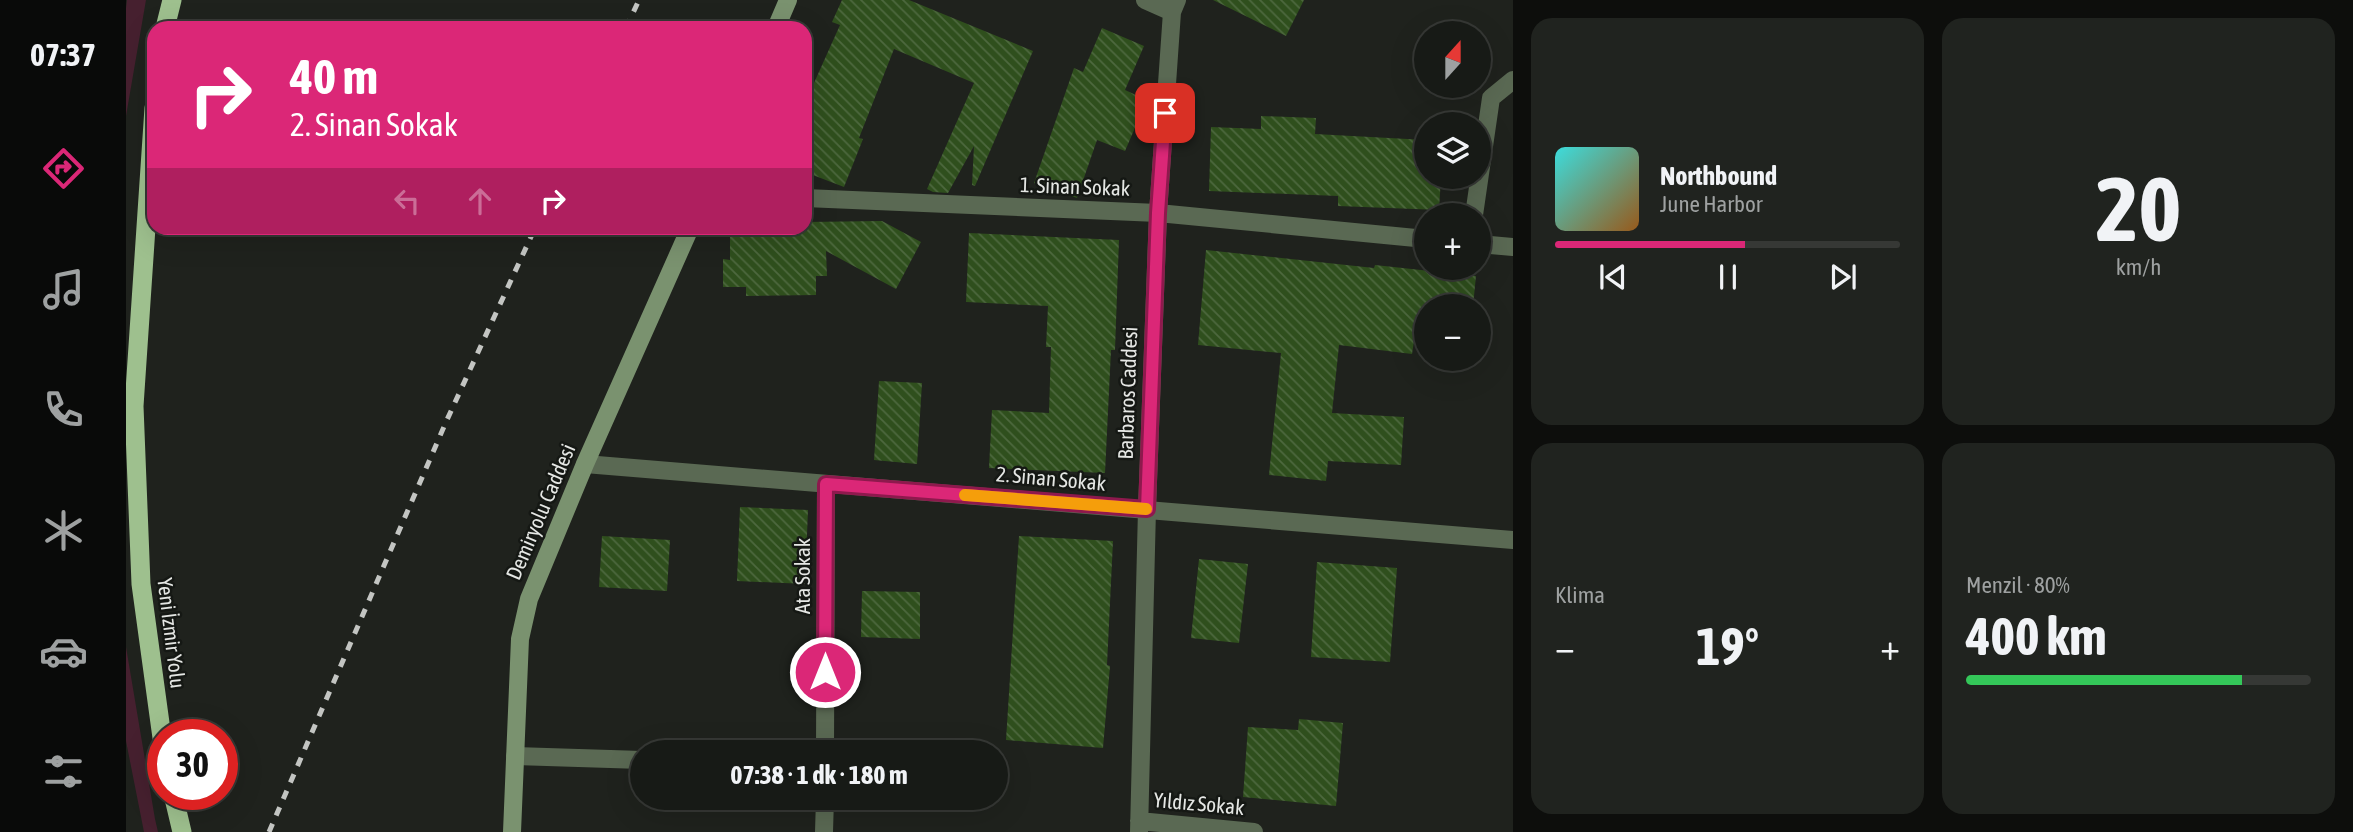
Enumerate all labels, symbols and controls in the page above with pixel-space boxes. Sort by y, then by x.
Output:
north arrow [1414,21,1491,98]
map controls [1414,21,1491,371]
text: 07:37 [30,36,96,73]
text: 40 m [290,48,378,104]
icon: right [175,49,266,140]
pin [1135,83,1195,143]
icon: arrive [1146,94,1184,132]
text: 2. Sinan Sokak [290,106,458,143]
button: layers [1414,112,1491,189]
icon: directions [39,144,88,193]
text: 20 [2096,156,2181,260]
text: Northbound [1660,161,1777,191]
street label: 1. Sinan Sokak [1020,172,1130,200]
icon: left [388,182,426,220]
icon: ahead [461,182,499,220]
icon: right [534,182,572,220]
text: June Harbor [1660,191,1763,217]
button: + [1414,203,1491,280]
text: km/h [2116,254,2161,280]
icon: previous [1594,258,1632,296]
icon: pause [1709,258,1747,296]
icon: next [1824,258,1862,296]
icon: music [39,265,88,314]
button: − [1414,294,1491,371]
street label: Barbaros Caddesi [1113,326,1141,460]
icon: phone [39,385,88,434]
street label: Demiryolu Caddesi [501,440,580,583]
street label: 2. Sinan Sokak [995,461,1107,495]
icon: climate [39,506,88,555]
street label: Ata Sokak [790,538,814,614]
text: Menzil · 80% [1966,572,2070,598]
street label: Yeni İzmir Yolu [153,576,191,689]
text: Klima [1555,582,1605,608]
text: 400 km [1966,606,2107,666]
text: 19° [1696,616,1759,676]
text: − [1555,625,1575,668]
text: + [1880,625,1900,668]
icon: car [39,627,88,676]
position arrow [788,635,862,709]
speed limit sign: 30 [147,719,238,810]
icon: filters [39,747,88,796]
text: 07:38 · 1 dk · 180 m [730,760,908,790]
street label: Yıldız Sokak [1153,787,1245,819]

